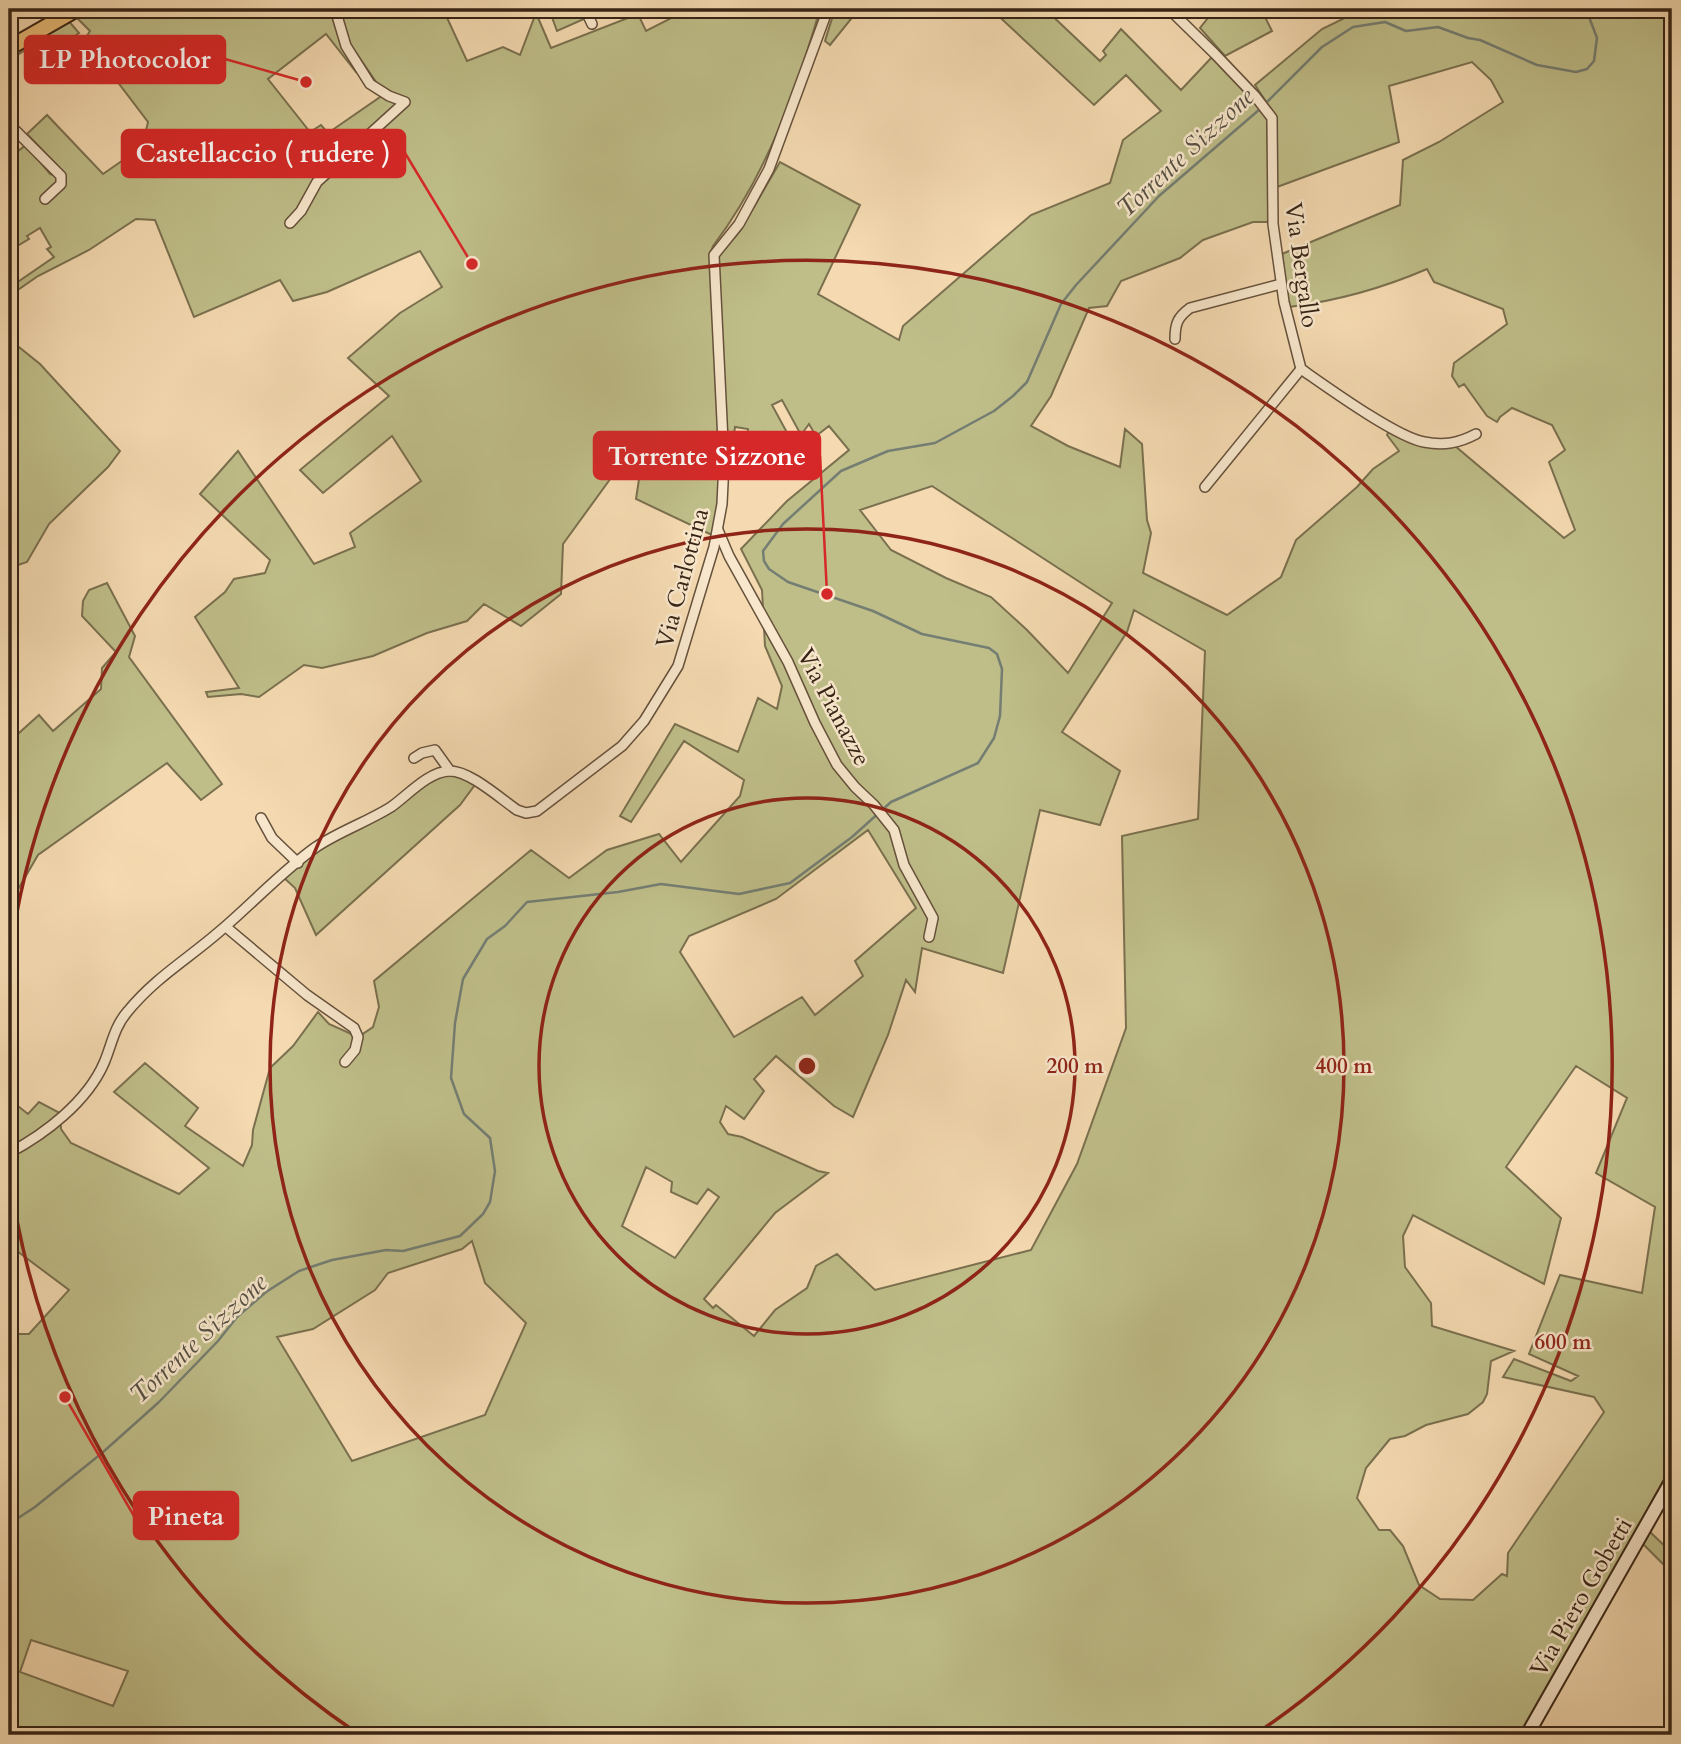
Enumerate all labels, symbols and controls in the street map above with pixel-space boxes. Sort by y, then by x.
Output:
callout: LP Photocolor [25,36,225,83]
text: LP Photocolor [39,42,211,77]
water label: Torrente Sizzone [1109,79,1262,225]
callout: Castellaccio ( rudere ) [122,130,405,177]
text: Castellaccio ( rudere ) [136,136,390,171]
street label: Via Bergallo [1276,200,1327,330]
callout: Torrente Sizzone [594,432,820,479]
text: Torrente Sizzone [608,439,806,474]
street label: Via Carlottina [648,504,717,652]
street label: Via Pianazze [789,643,878,772]
text: 200 m [1046,1052,1104,1081]
text: 400 m [1315,1052,1373,1081]
centre of rings [795,1054,819,1078]
water label: Torrente Sizzone [122,1265,275,1411]
text: 600 m [1534,1328,1592,1357]
callout: Pineta [134,1492,238,1539]
text: Pineta [148,1499,224,1534]
street label: Via Piero Gobetti [1522,1511,1641,1683]

